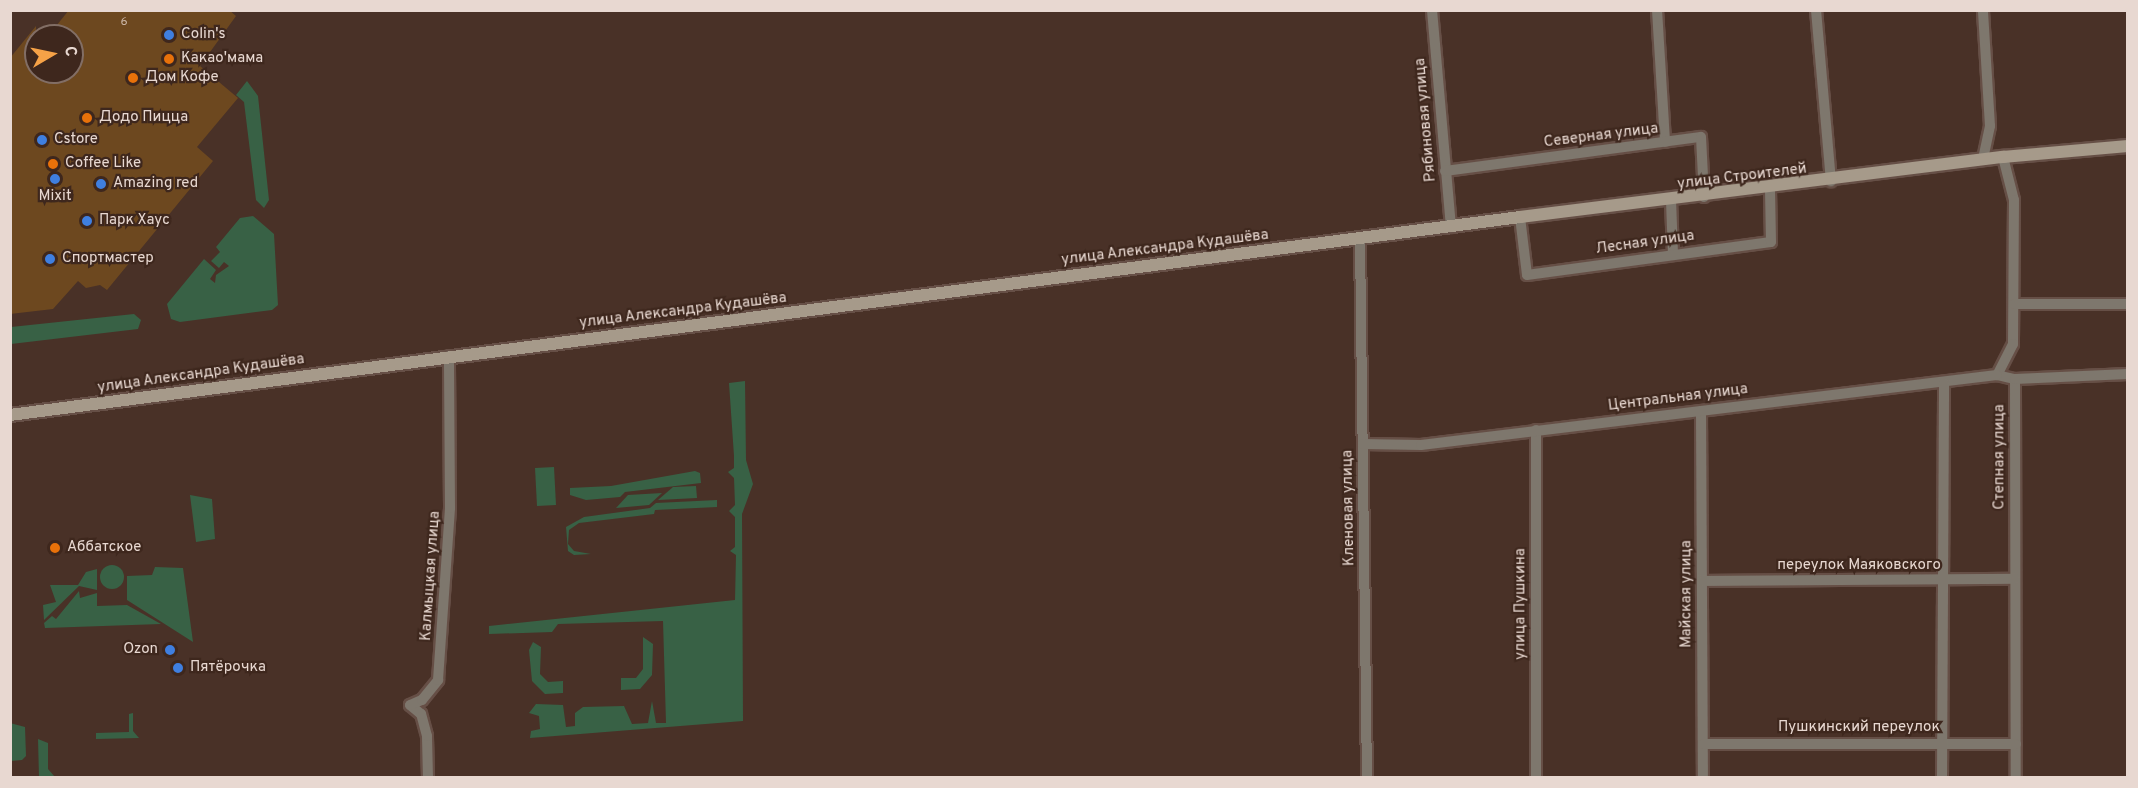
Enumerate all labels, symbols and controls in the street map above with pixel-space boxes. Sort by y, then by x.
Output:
house number: 6 [120,16,128,30]
north arrow [24,24,84,84]
place label: Colin's [181,26,226,44]
marker: Colin's [162,28,176,42]
text: С [59,45,80,58]
place label: Какао'мама [181,50,263,68]
marker: Какао'мама [162,52,176,66]
street label: Рябиновая улица [1412,57,1440,183]
place label: Дом Кофе [145,69,219,87]
marker: Дом Кофе [126,71,140,85]
place label: Додо Пицца [99,109,188,127]
marker: Додо Пицца [80,111,94,125]
street label: Северная улица [1543,120,1659,152]
place label: Cstore [54,131,98,149]
marker: Cstore [35,133,49,147]
place label: Coffee Like [65,155,141,173]
marker: Coffee Like [46,157,60,171]
street label: улица Строителей [1676,160,1808,194]
marker: Mixit [48,172,62,186]
place label: Amazing red [113,175,198,193]
marker: Amazing red [94,177,108,191]
place label: Mixit [38,188,72,206]
place label: Парк Хаус [99,212,170,230]
marker: Парк Хаус [80,214,94,228]
street label: улица Александра Кудашёва [1060,226,1270,270]
street label: Лесная улица [1595,227,1695,259]
place label: Спортмастер [62,250,154,268]
marker: Спортмастер [43,252,57,266]
street label: улица Александра Кудашёва [578,289,788,333]
street label: улица Александра Кудашёва [96,351,306,397]
street label: Центральная улица [1607,380,1749,416]
street label: Степная улица [1991,404,2009,510]
street label: Кленовая улица [1339,450,1359,566]
street label: Калмыцкая улица [417,510,445,642]
place label: Аббатское [67,539,141,557]
street label: Майская улица [1678,540,1696,648]
marker: Аббатское [48,541,62,555]
street label: улица Пушкина [1512,548,1530,660]
street label: переулок Маяковского [1777,557,1941,575]
place label: Ozon [123,641,158,659]
marker: Ozon [163,643,177,657]
place label: Пятёрочка [190,659,266,677]
marker: Пятёрочка [171,661,185,675]
street label: Пушкинский переулок [1778,719,1940,737]

